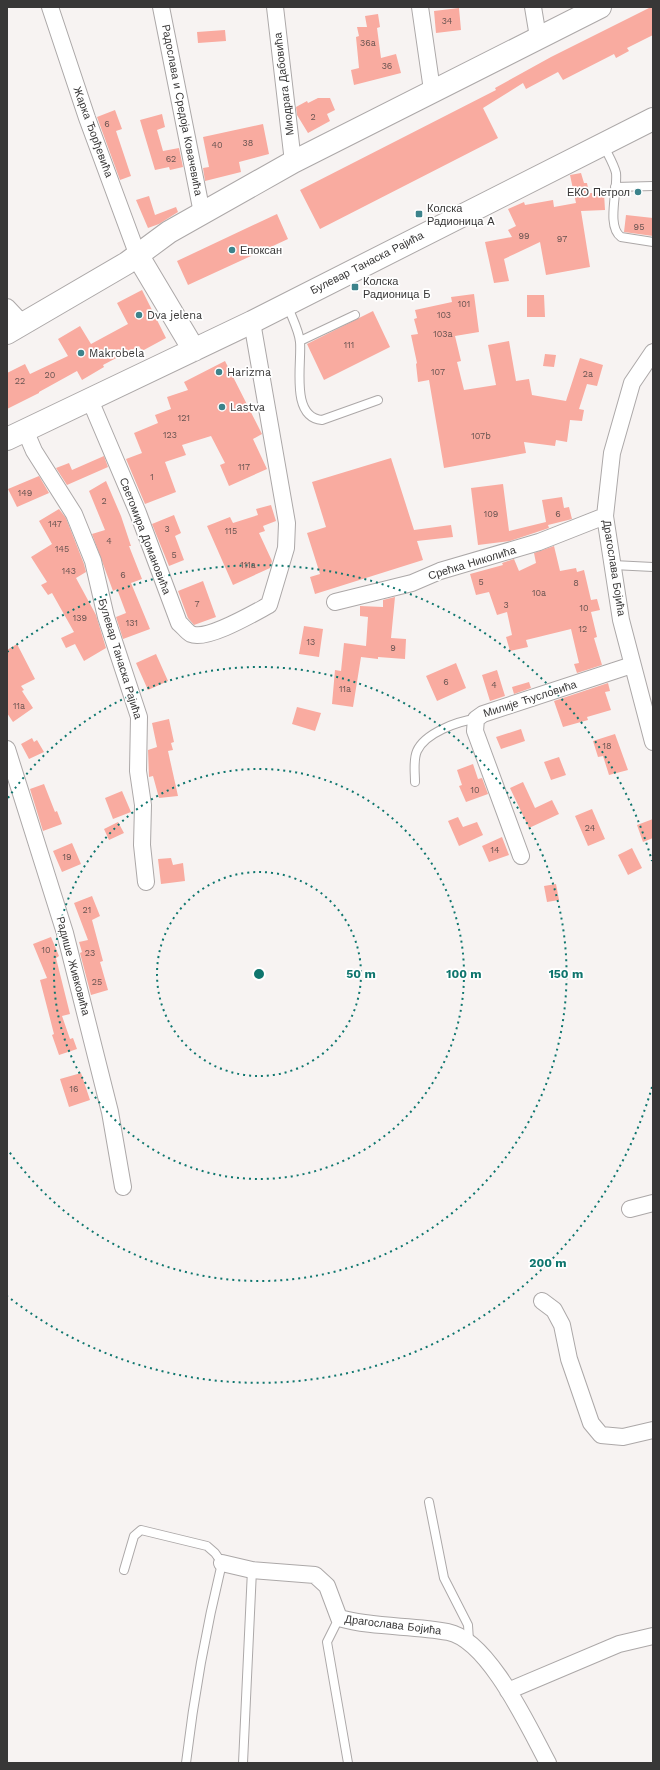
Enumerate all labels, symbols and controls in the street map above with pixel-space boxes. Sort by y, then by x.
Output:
house number: 34 [442,16,453,26]
street label: Радослава и Средоја Ковачевића [159,23,205,198]
street label: Миодрага Дабовића [271,31,297,136]
house number: 36a [360,38,376,48]
house number: 36 [382,61,392,71]
street label: Жарка Ђорђевића [71,85,116,180]
house number: 2 [310,112,316,122]
house number: 6 [104,119,110,129]
house number: 38 [243,138,253,148]
house number: 40 [211,140,223,150]
house number: 62 [166,154,176,164]
place label: ЕКО Петрол [567,186,630,199]
marker: ЕКО Петрол [633,187,643,197]
place label: Колска Радионица А [427,202,495,228]
marker: Колска Радионица А [414,209,424,219]
house number: 95 [634,222,644,232]
street label: Булевар Танаска Рајића [308,228,427,297]
house number: 99 [518,231,530,241]
house number: 97 [557,234,567,244]
place label: Епоксан [240,244,282,257]
marker: Епоксан [227,245,237,255]
place label: Колска Радионица Б [363,275,430,301]
marker: Колска Радионица Б [350,282,360,292]
house number: 101 [458,299,470,309]
place label: Dva jelena [147,309,202,322]
marker: Dva jelena [134,310,144,320]
house number: 103 [437,310,451,320]
house number: 103a [433,329,453,339]
house number: 111 [344,340,354,350]
place label: Makrobela [89,347,145,360]
marker: Makrobela [76,348,86,358]
place label: Harizma [227,366,271,379]
marker: Harizma [214,367,224,377]
house number: 107 [431,367,445,377]
house number: 2a [583,369,593,379]
house number: 20 [45,370,56,380]
house number: 22 [15,376,25,386]
place label: Lastva [230,401,265,414]
marker: Lastva [217,402,227,412]
house number: 121 [178,413,190,423]
house number: 123 [163,430,177,440]
house number: 107b [471,431,491,441]
house number: 117 [238,462,250,472]
house number: 1 [150,472,154,482]
street label: Светомира Домановића [117,476,174,597]
house number: 149 [18,488,32,498]
house number: 2 [101,496,107,506]
house number: 109 [484,509,498,519]
house number: 6 [555,509,561,519]
house number: 147 [48,519,62,529]
street label: Драгослава Бојића [600,519,628,618]
house number: 3 [164,524,170,534]
house number: 115 [225,526,237,536]
house number: 4 [106,536,112,546]
street label: Срећка Николића [427,543,518,583]
house number: 145 [55,544,69,554]
house number: 5 [171,550,177,560]
house number: 111a [240,560,256,570]
house number: 143 [62,566,76,576]
house number: 6 [120,570,126,580]
house number: 5 [478,577,484,587]
house number: 8 [573,578,579,588]
house number: 10a [532,588,546,598]
street label: Булевар Танаска Рајића [95,597,145,722]
house number: 7 [194,599,200,609]
house number: 3 [503,600,509,610]
house number: 10 [579,603,589,613]
house number: 139 [73,613,87,623]
house number: 131 [126,618,138,628]
house number: 12 [579,624,587,634]
house number: 13 [307,637,315,647]
house number: 9 [390,643,396,653]
house number: 6 [443,677,449,687]
street label: Милије Ћусловића [482,678,579,720]
house number: 4 [491,680,497,690]
house number: 11a [339,684,351,694]
house number: 11a [13,701,25,711]
house number: 18 [602,741,612,751]
house number: 10 [470,785,480,795]
house number: 24 [585,823,596,833]
house number: 14 [490,845,500,855]
house number: 19 [62,852,72,862]
house number: 21 [83,905,91,915]
street label: Радише Живковића [54,915,93,1018]
house number: 10 [41,945,51,955]
house number: 23 [85,948,95,958]
centre of rings [252,967,266,981]
text: 50 m [346,967,376,981]
text: 100 m [446,967,482,981]
text: 150 m [549,967,583,981]
house number: 25 [92,977,102,987]
house number: 16 [70,1084,78,1094]
text: 200 m [529,1256,567,1270]
street label: Драгослава Бојића [344,1613,443,1637]

